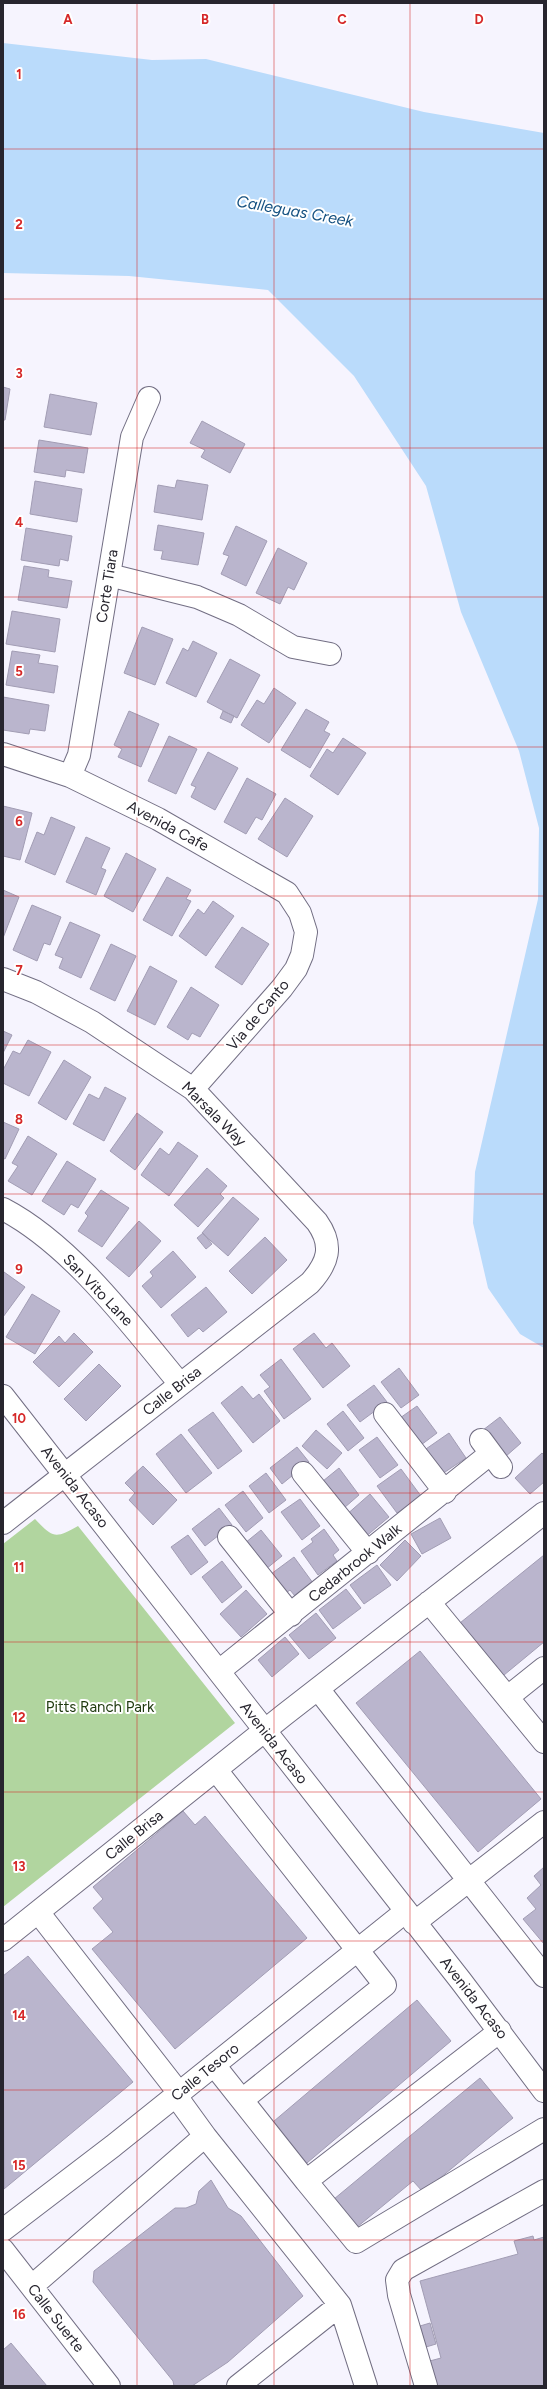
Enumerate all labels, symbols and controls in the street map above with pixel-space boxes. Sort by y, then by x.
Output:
text: A [63,12,73,27]
text: B [201,12,209,27]
text: C [337,12,347,27]
text: D [474,12,484,27]
text: 1 [16,67,22,82]
water label: Calleguas Creek [235,191,356,231]
text: 2 [15,217,23,232]
text: 3 [15,366,23,381]
text: 4 [15,515,23,530]
street label: Corte Tiara [92,548,122,624]
text: 5 [15,664,23,679]
street label: Avenida Cafe [124,797,212,855]
text: 6 [15,814,23,829]
text: 7 [15,963,23,978]
street label: Via de Canto [223,976,293,1054]
street label: Marsala Way [178,1078,250,1150]
text: 8 [15,1112,23,1127]
street label: San Vito Lane [59,1250,137,1330]
text: 9 [15,1262,23,1277]
street label: Calle Brisa [139,1363,205,1419]
text: 10 [12,1411,26,1426]
street label: Avenida Acaso [37,1442,113,1532]
street label: Cedarbrook Walk [305,1519,406,1606]
text: 11 [14,1560,24,1575]
park label: Pitts Ranch Park [46,1698,155,1716]
street label: Avenida Acaso [236,1698,312,1788]
text: 12 [12,1710,26,1725]
street label: Calle Brisa [101,1806,167,1864]
text: 13 [13,1859,25,1874]
street label: Avenida Acaso [436,1953,512,2043]
text: 14 [12,2008,26,2023]
street label: Calle Tesoro [167,2039,243,2105]
text: 15 [12,2158,26,2173]
street label: Calle Suerte [24,2280,88,2356]
text: 16 [12,2307,26,2322]

